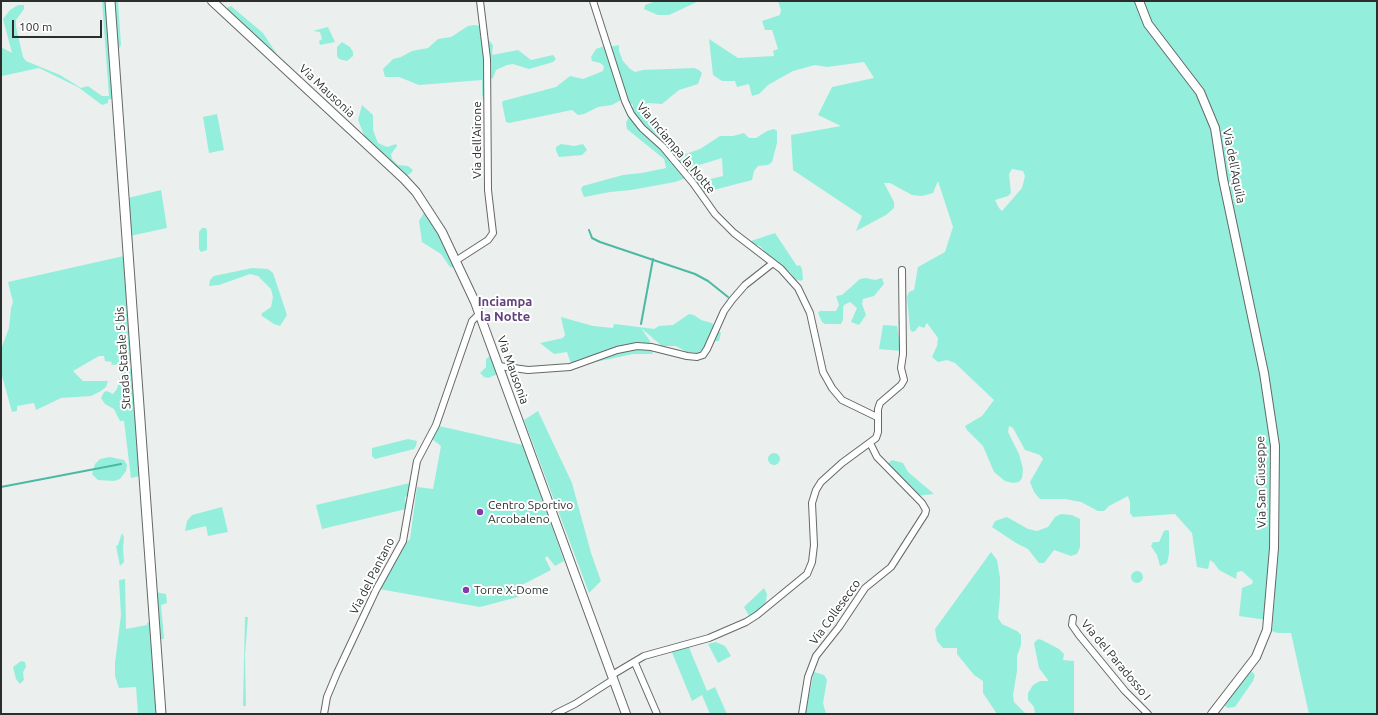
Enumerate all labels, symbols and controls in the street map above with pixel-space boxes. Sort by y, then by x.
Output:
scale bar [14,12,104,38]
text: 100 m [19,20,52,33]
street label: Via Mausonia [296,61,358,121]
street label: Via Inciampa la Notte [634,100,718,196]
street label: Via dell'Airone [470,101,484,179]
street label: Via dell'Aquila [1220,127,1248,205]
district label: Inciampa la Notte [478,294,532,325]
street label: Strada Statale 5 bis [112,306,134,410]
street label: Via Mausonia [494,334,532,406]
street label: Via San Giuseppe [1253,436,1269,528]
place label: Centro Sportivo Arcobaleno [488,498,573,526]
marker: Centro Sportivo Arcobaleno [475,507,485,517]
street label: Via del Pantano [346,535,398,617]
street label: Via Collesecco [807,577,863,647]
place label: Torre X-Dome [474,583,549,597]
marker: Torre X-Dome [461,585,471,595]
street label: Via del Paradosso I [1078,617,1154,703]

